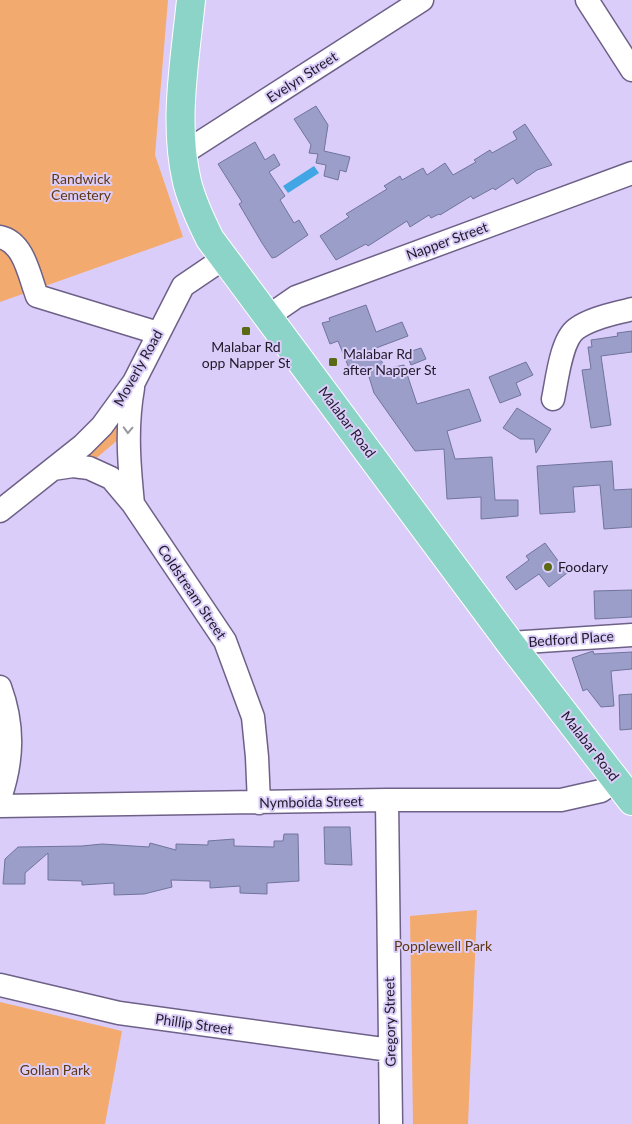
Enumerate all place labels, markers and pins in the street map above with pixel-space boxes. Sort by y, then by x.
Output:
marker: Malabar Rd opp Napper St [240,325,252,337]
place label: Malabar Rd opp Napper St [202,338,290,371]
place label: Malabar Rd after Napper St [343,345,436,378]
marker: Malabar Rd after Napper St [327,356,339,368]
place label: Foodary [558,558,609,575]
marker: Foodary [542,561,554,573]

